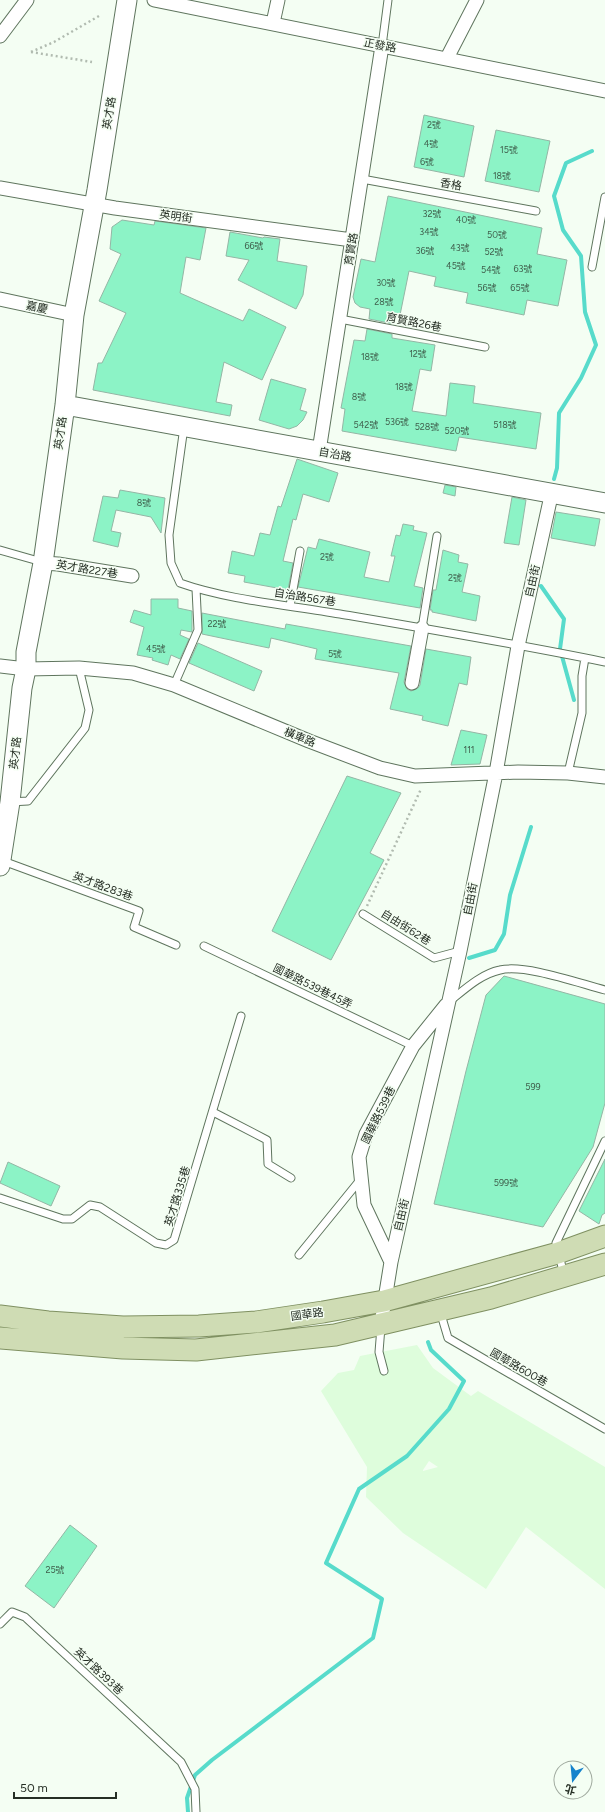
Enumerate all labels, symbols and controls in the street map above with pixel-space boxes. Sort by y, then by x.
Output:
street label: 正發路 [362,36,397,55]
street label: 英才路 [100,96,118,130]
house number: 2號 [427,119,441,130]
house number: 4號 [424,138,438,149]
house number: 15號 [500,144,518,155]
house number: 6號 [420,156,434,167]
house number: 18號 [493,170,511,181]
street label: 香格 [439,176,463,193]
street label: 英明街 [159,208,193,225]
house number: 32號 [423,208,441,219]
house number: 40號 [456,214,476,225]
house number: 34號 [419,226,439,237]
house number: 50號 [487,229,507,240]
street label: 育賢路 [342,232,360,266]
house number: 66號 [244,240,264,251]
house number: 43號 [450,242,470,253]
house number: 36號 [416,245,435,256]
house number: 52號 [484,246,504,257]
house number: 45號 [446,260,466,271]
house number: 63號 [514,263,533,274]
house number: 54號 [481,264,501,275]
house number: 30號 [376,277,396,288]
house number: 56號 [477,282,497,293]
house number: 65號 [510,282,530,293]
house number: 28號 [374,296,394,307]
street label: 嘉慶 [25,299,49,316]
street label: 育賢路26巷 [385,311,443,334]
house number: 12號 [409,348,427,359]
house number: 18號 [361,351,379,362]
house number: 18號 [395,381,413,392]
house number: 8號 [352,391,366,402]
street label: 英才路 [52,416,69,450]
house number: 536號 [385,416,409,427]
house number: 542號 [354,419,378,430]
house number: 518號 [493,419,517,430]
house number: 528號 [415,421,439,432]
house number: 520號 [445,425,469,436]
street label: 自治路 [318,445,352,464]
house number: 8號 [137,497,151,508]
house number: 2號 [320,551,334,562]
street label: 英才路227巷 [55,558,119,581]
street label: 自由街 [522,564,543,599]
house number: 2號 [448,572,462,583]
street label: 自治路567巷 [273,586,337,609]
house number: 22號 [207,618,227,629]
house number: 45號 [146,643,166,654]
house number: 5號 [328,648,342,659]
street label: 橫車路 [282,725,318,750]
street label: 英才路 [7,736,24,770]
house number: 111 [463,744,475,755]
street label: 英才路283巷 [71,870,135,903]
street label: 自由街 [461,882,480,917]
street label: 自由街62巷 [378,907,433,948]
street label: 國華路539巷45弄 [271,962,355,1011]
house number: 599 [525,1081,541,1092]
street label: 國華路539巷 [359,1084,398,1146]
street label: 英才路335巷 [162,1164,193,1228]
house number: 599號 [494,1177,518,1188]
street label: 自由街 [391,1198,412,1233]
street label: 國華路 [290,1306,324,1323]
street label: 國華路600巷 [488,1346,550,1389]
house number: 25號 [45,1564,65,1575]
street label: 英才路393巷 [71,1645,126,1697]
north arrow [553,1760,593,1800]
scale bar [14,1774,116,1800]
text: 50 m [20,1781,48,1795]
text: 北 [563,1781,577,1797]

